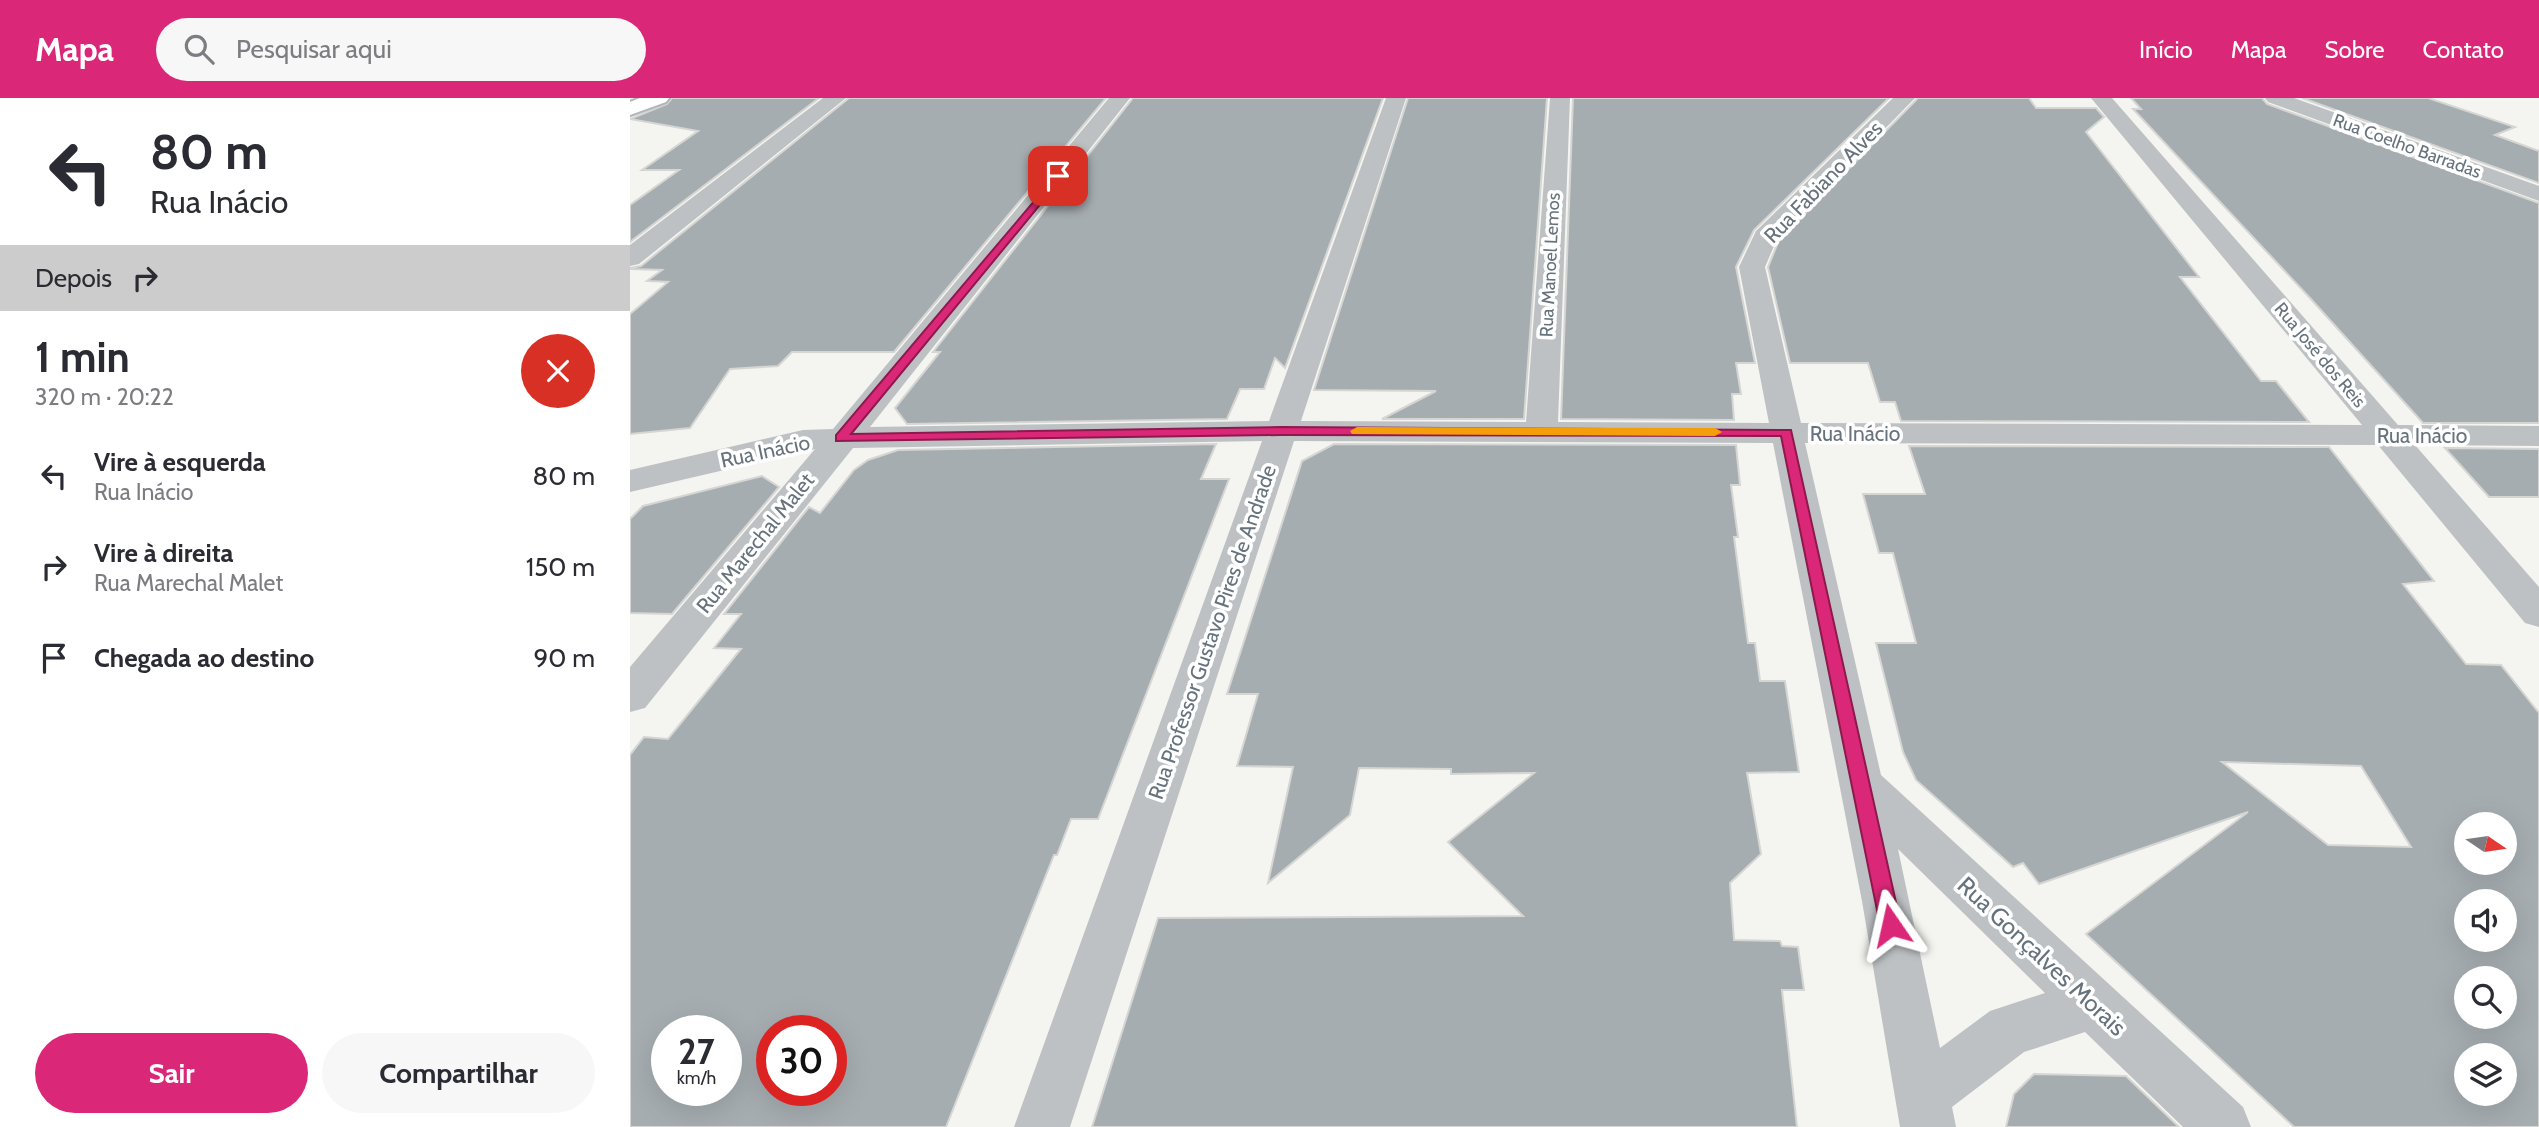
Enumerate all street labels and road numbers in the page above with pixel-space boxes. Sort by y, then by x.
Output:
street label: Rua Coelho Barradas [2330,109,2484,183]
street label: Rua Fabiano Alves [1759,116,1888,248]
street label: Rua Manoel Lemos [1535,192,1565,338]
street label: Rua José dos Reis [2270,298,2370,412]
street label: Rua Inácio [1810,421,1900,446]
street label: Rua Inácio [2377,423,2467,448]
street label: Rua Inácio [718,429,812,473]
street label: Rua Professor Gustavo Pires de Andrade [1143,461,1281,802]
street label: Rua Marechal Malet [691,468,819,618]
street label: Rua Gonçalves Morais [1952,870,2132,1042]

